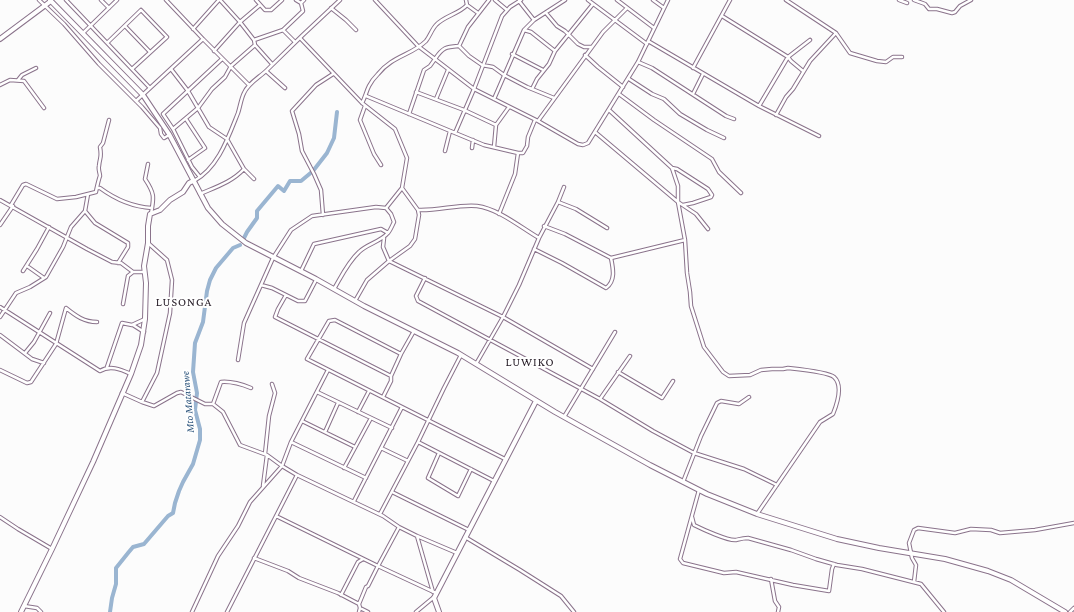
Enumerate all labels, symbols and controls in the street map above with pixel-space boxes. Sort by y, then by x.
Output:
district label: LUSONGA [156,295,212,309]
district label: LUWIKO [505,355,555,369]
water label: Mto Matarawe [179,371,197,433]

